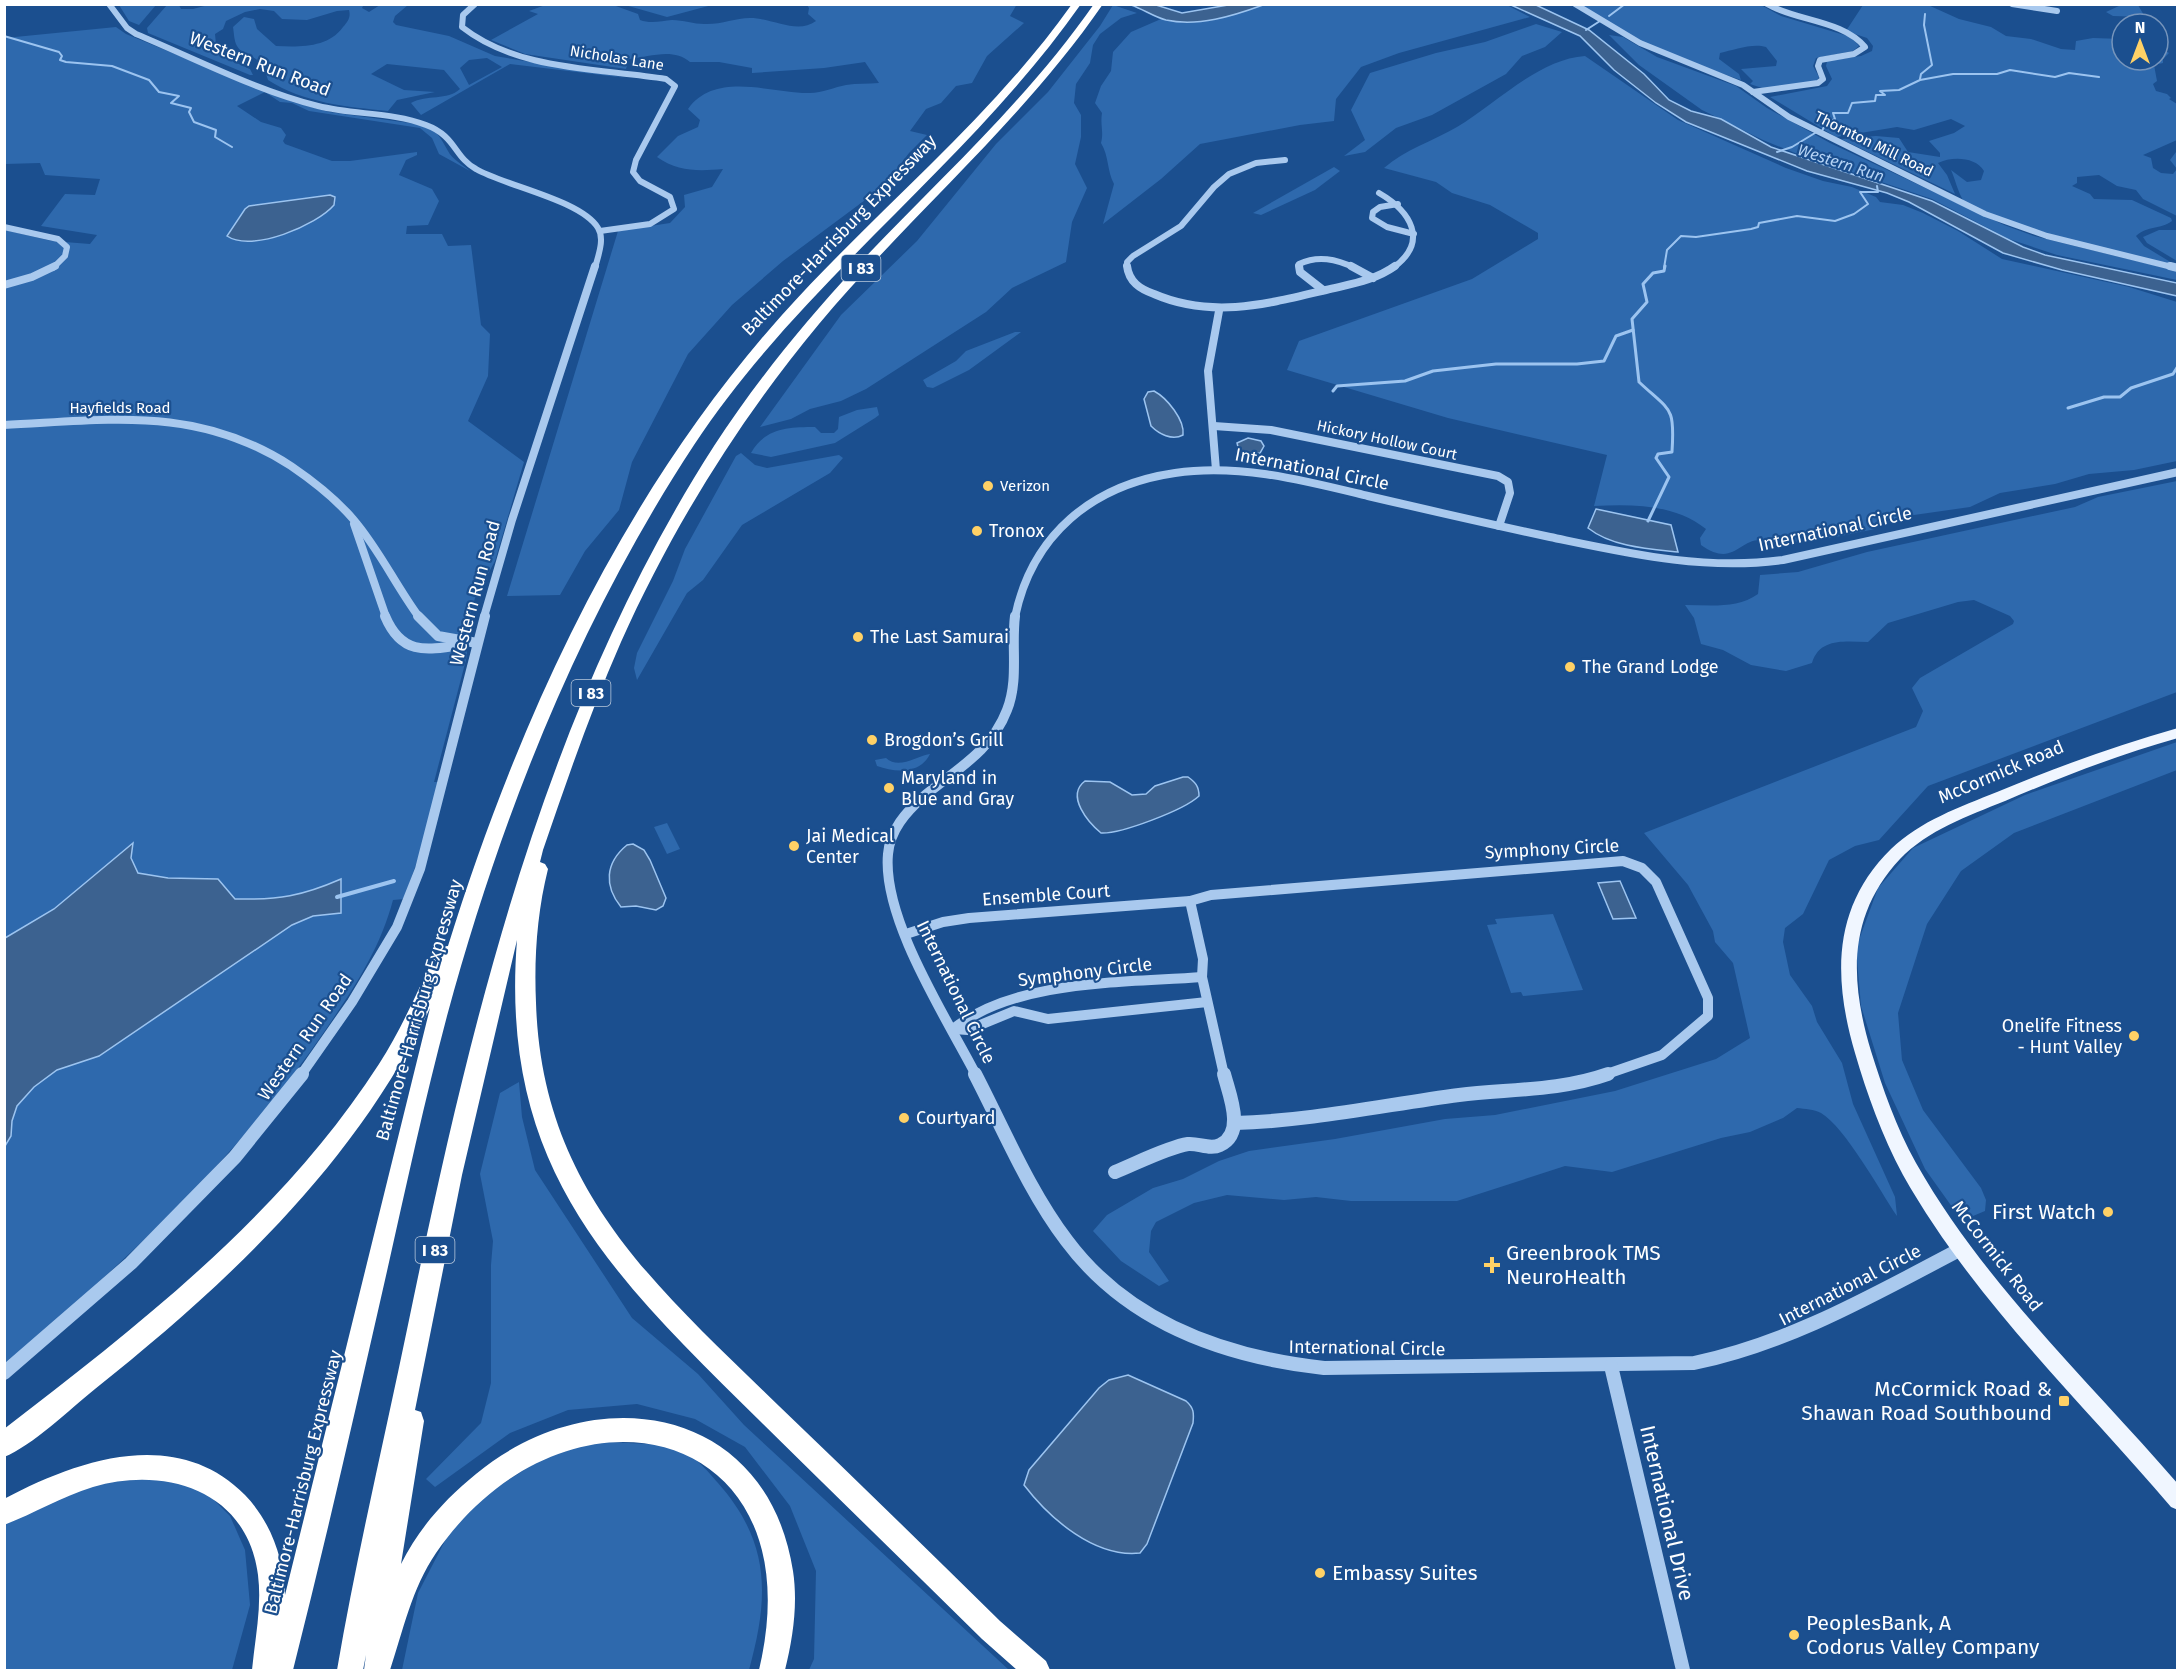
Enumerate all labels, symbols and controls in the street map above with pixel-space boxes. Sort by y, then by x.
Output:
north arrow [2110,12,2170,72]
text: N [2135,18,2145,37]
street label: Western Run Road [186,27,334,101]
street label: Nicholas Lane [569,42,665,74]
street label: Thornton Mill Road [1812,107,1936,181]
street label: Baltimore-Harrisburg Expressway [737,130,941,340]
water label: Western Run [1795,140,1887,186]
road number: I 83 [842,255,880,281]
street label: Hayfields Road [69,399,171,417]
street label: Hickory Hollow Court [1315,416,1459,464]
street label: International Circle [1233,443,1391,495]
place label: Verizon [1000,477,1050,495]
marker: Verizon [981,479,995,493]
street label: International Circle [1756,502,1914,556]
street label: Western Run Road [445,518,505,668]
place label: Tronox [989,520,1045,542]
marker: Tronox [970,524,984,538]
place label: The Last Samurai [870,626,1009,648]
marker: The Last Samurai [851,630,865,644]
place label: The Grand Lodge [1582,656,1719,678]
marker: The Grand Lodge [1563,660,1577,674]
road number: I 83 [572,680,610,706]
place label: Brogdon’s Grill [884,729,1004,751]
marker: Brogdon’s Grill [865,733,879,747]
street label: McCormick Road [1935,736,2067,808]
place label: Maryland in Blue and Gray [901,767,1014,810]
marker: Maryland in Blue and Gray [882,781,896,795]
place label: Jai Medical Center [806,825,894,868]
street label: Symphony Circle [1484,834,1620,864]
marker: Jai Medical Center [787,839,801,853]
street label: Baltimore-Harrisburg Expressway [371,877,467,1143]
street label: Ensemble Court [981,880,1111,910]
street label: International Circle [912,917,1000,1067]
street label: Symphony Circle [1017,953,1153,991]
street label: Western Run Road [253,969,357,1105]
place label: Onelife Fitness - Hunt Valley [2002,1015,2122,1058]
marker: Onelife Fitness - Hunt Valley [2127,1029,2141,1043]
place label: Courtyard [916,1107,996,1129]
marker: Courtyard [897,1111,911,1125]
street label: McCormick Road [1947,1196,2047,1316]
place label: First Watch [1992,1199,2096,1225]
marker: First Watch [2101,1205,2115,1219]
road number: I 83 [416,1237,454,1263]
place label: Greenbrook TMS NeuroHealth [1506,1240,1661,1290]
street label: International Circle [1775,1240,1925,1330]
marker: Greenbrook TMS NeuroHealth [1483,1256,1501,1274]
street label: International Circle [1288,1336,1446,1360]
street label: Baltimore-Harrisburg Expressway [260,1348,346,1616]
place label: McCormick Road & Shawan Road Southbound [1801,1376,2052,1426]
marker: McCormick Road & Shawan Road Southbound [2057,1394,2071,1408]
street label: International Drive [1634,1423,1700,1603]
place label: Embassy Suites [1332,1560,1478,1586]
marker: Embassy Suites [1313,1566,1327,1580]
place label: PeoplesBank, A Codorus Valley Company [1806,1610,2040,1660]
marker: PeoplesBank, A Codorus Valley Company [1787,1628,1801,1642]

